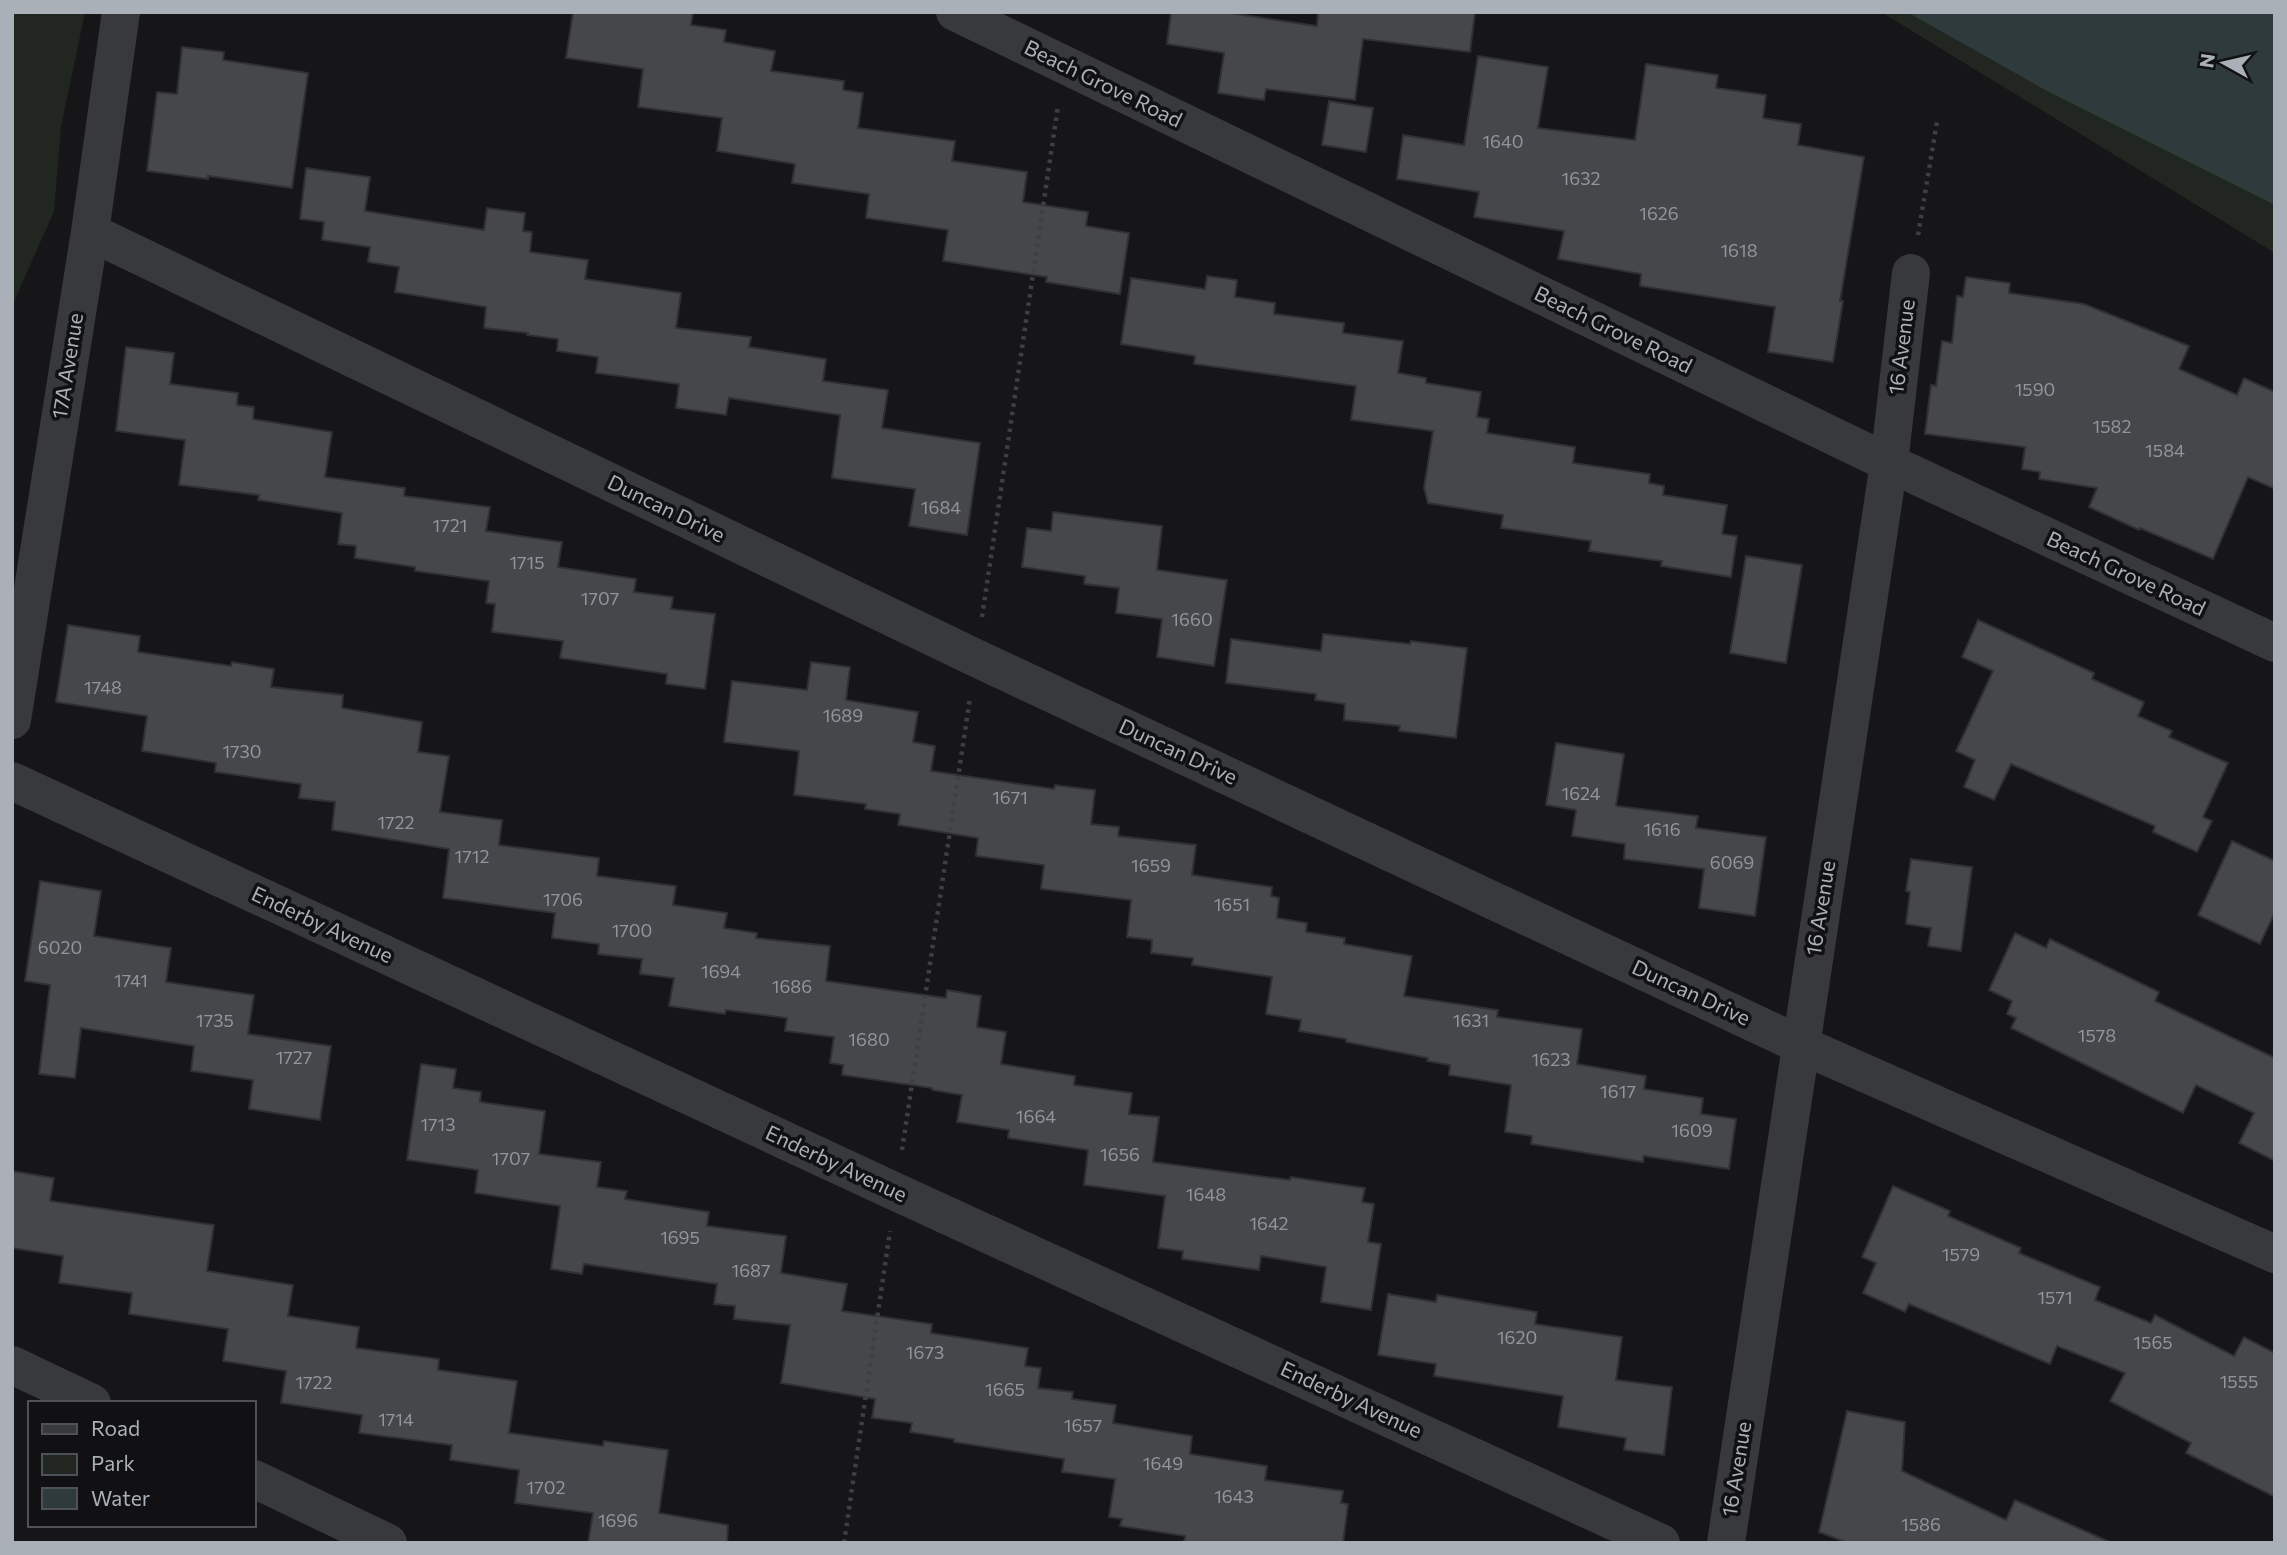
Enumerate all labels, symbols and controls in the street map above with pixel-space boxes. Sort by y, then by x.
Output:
north arrow [2189,28,2259,98]
street label: Beach Grove Road [1021,34,1187,132]
text: N [2194,52,2219,69]
house number: 1640 [1482,130,1524,152]
house number: 1632 [1562,167,1600,189]
house number: 1626 [1639,202,1679,224]
house number: 1618 [1720,239,1758,261]
street label: Beach Grove Road [1531,280,1697,378]
street label: 16 Avenue [1882,298,1919,396]
street label: 17A Avenue [46,311,87,420]
house number: 1590 [2015,378,2055,400]
house number: 1582 [2093,415,2131,437]
house number: 1584 [2145,439,2185,461]
street label: Duncan Drive [604,468,729,547]
house number: 1684 [921,496,961,518]
house number: 1721 [433,514,467,536]
street label: Beach Grove Road [2043,525,2210,620]
house number: 1715 [509,551,545,573]
house number: 1707 [581,587,619,609]
house number: 1660 [1171,608,1213,630]
house number: 1748 [84,676,122,698]
house number: 1689 [823,704,863,726]
street label: Duncan Drive [1116,712,1242,789]
house number: 1730 [222,740,262,762]
house number: 1624 [1561,782,1601,804]
house number: 1671 [992,786,1028,808]
house number: 1722 [377,811,415,833]
house number: 1616 [1643,818,1681,840]
house number: 1712 [455,845,489,867]
house number: 6069 [1710,851,1754,873]
house number: 1659 [1131,854,1171,876]
street label: 16 Avenue [1800,859,1839,957]
street label: Enderby Avenue [248,880,397,967]
house number: 1706 [543,888,583,910]
house number: 1651 [1214,893,1250,915]
house number: 1700 [612,919,652,941]
house number: 6020 [38,936,82,958]
street label: Duncan Drive [1629,953,1755,1030]
house number: 1694 [701,960,741,982]
house number: 1741 [114,969,148,991]
house number: 1686 [772,975,812,997]
house number: 1735 [196,1009,234,1031]
house number: 1631 [1453,1009,1489,1031]
house number: 1578 [2078,1024,2116,1046]
house number: 1680 [848,1028,890,1050]
house number: 1727 [276,1046,312,1068]
house number: 1623 [1532,1048,1570,1070]
house number: 1617 [1600,1080,1636,1102]
house number: 1664 [1016,1105,1056,1127]
house number: 1713 [420,1113,456,1135]
street label: Enderby Avenue [762,1119,911,1206]
house number: 1609 [1671,1119,1713,1141]
house number: 1656 [1100,1143,1140,1165]
house number: 1707 [492,1147,530,1169]
house number: 1648 [1186,1183,1226,1205]
house number: 1642 [1249,1212,1289,1234]
house number: 1695 [660,1226,700,1248]
house number: 1579 [1942,1243,1980,1265]
house number: 1687 [732,1259,770,1281]
house number: 1571 [2037,1286,2073,1308]
house number: 1620 [1497,1326,1537,1348]
house number: 1565 [2133,1331,2173,1353]
house number: 1673 [906,1341,944,1363]
street label: Enderby Avenue [1277,1355,1426,1442]
house number: 1555 [2220,1370,2258,1392]
house number: 1722 [295,1371,333,1393]
house number: 1665 [985,1378,1025,1400]
legend [28,1401,256,1527]
house number: 1714 [378,1408,414,1430]
house number: 1657 [1064,1414,1102,1436]
text: Road [91,1415,140,1440]
street label: 16 Avenue [1716,1420,1755,1518]
text: Park [91,1450,135,1475]
house number: 1649 [1143,1452,1183,1474]
house number: 1702 [527,1476,565,1498]
text: Water [91,1485,150,1510]
house number: 1643 [1214,1485,1254,1507]
house number: 1696 [598,1509,638,1531]
house number: 1586 [1901,1513,1941,1535]

